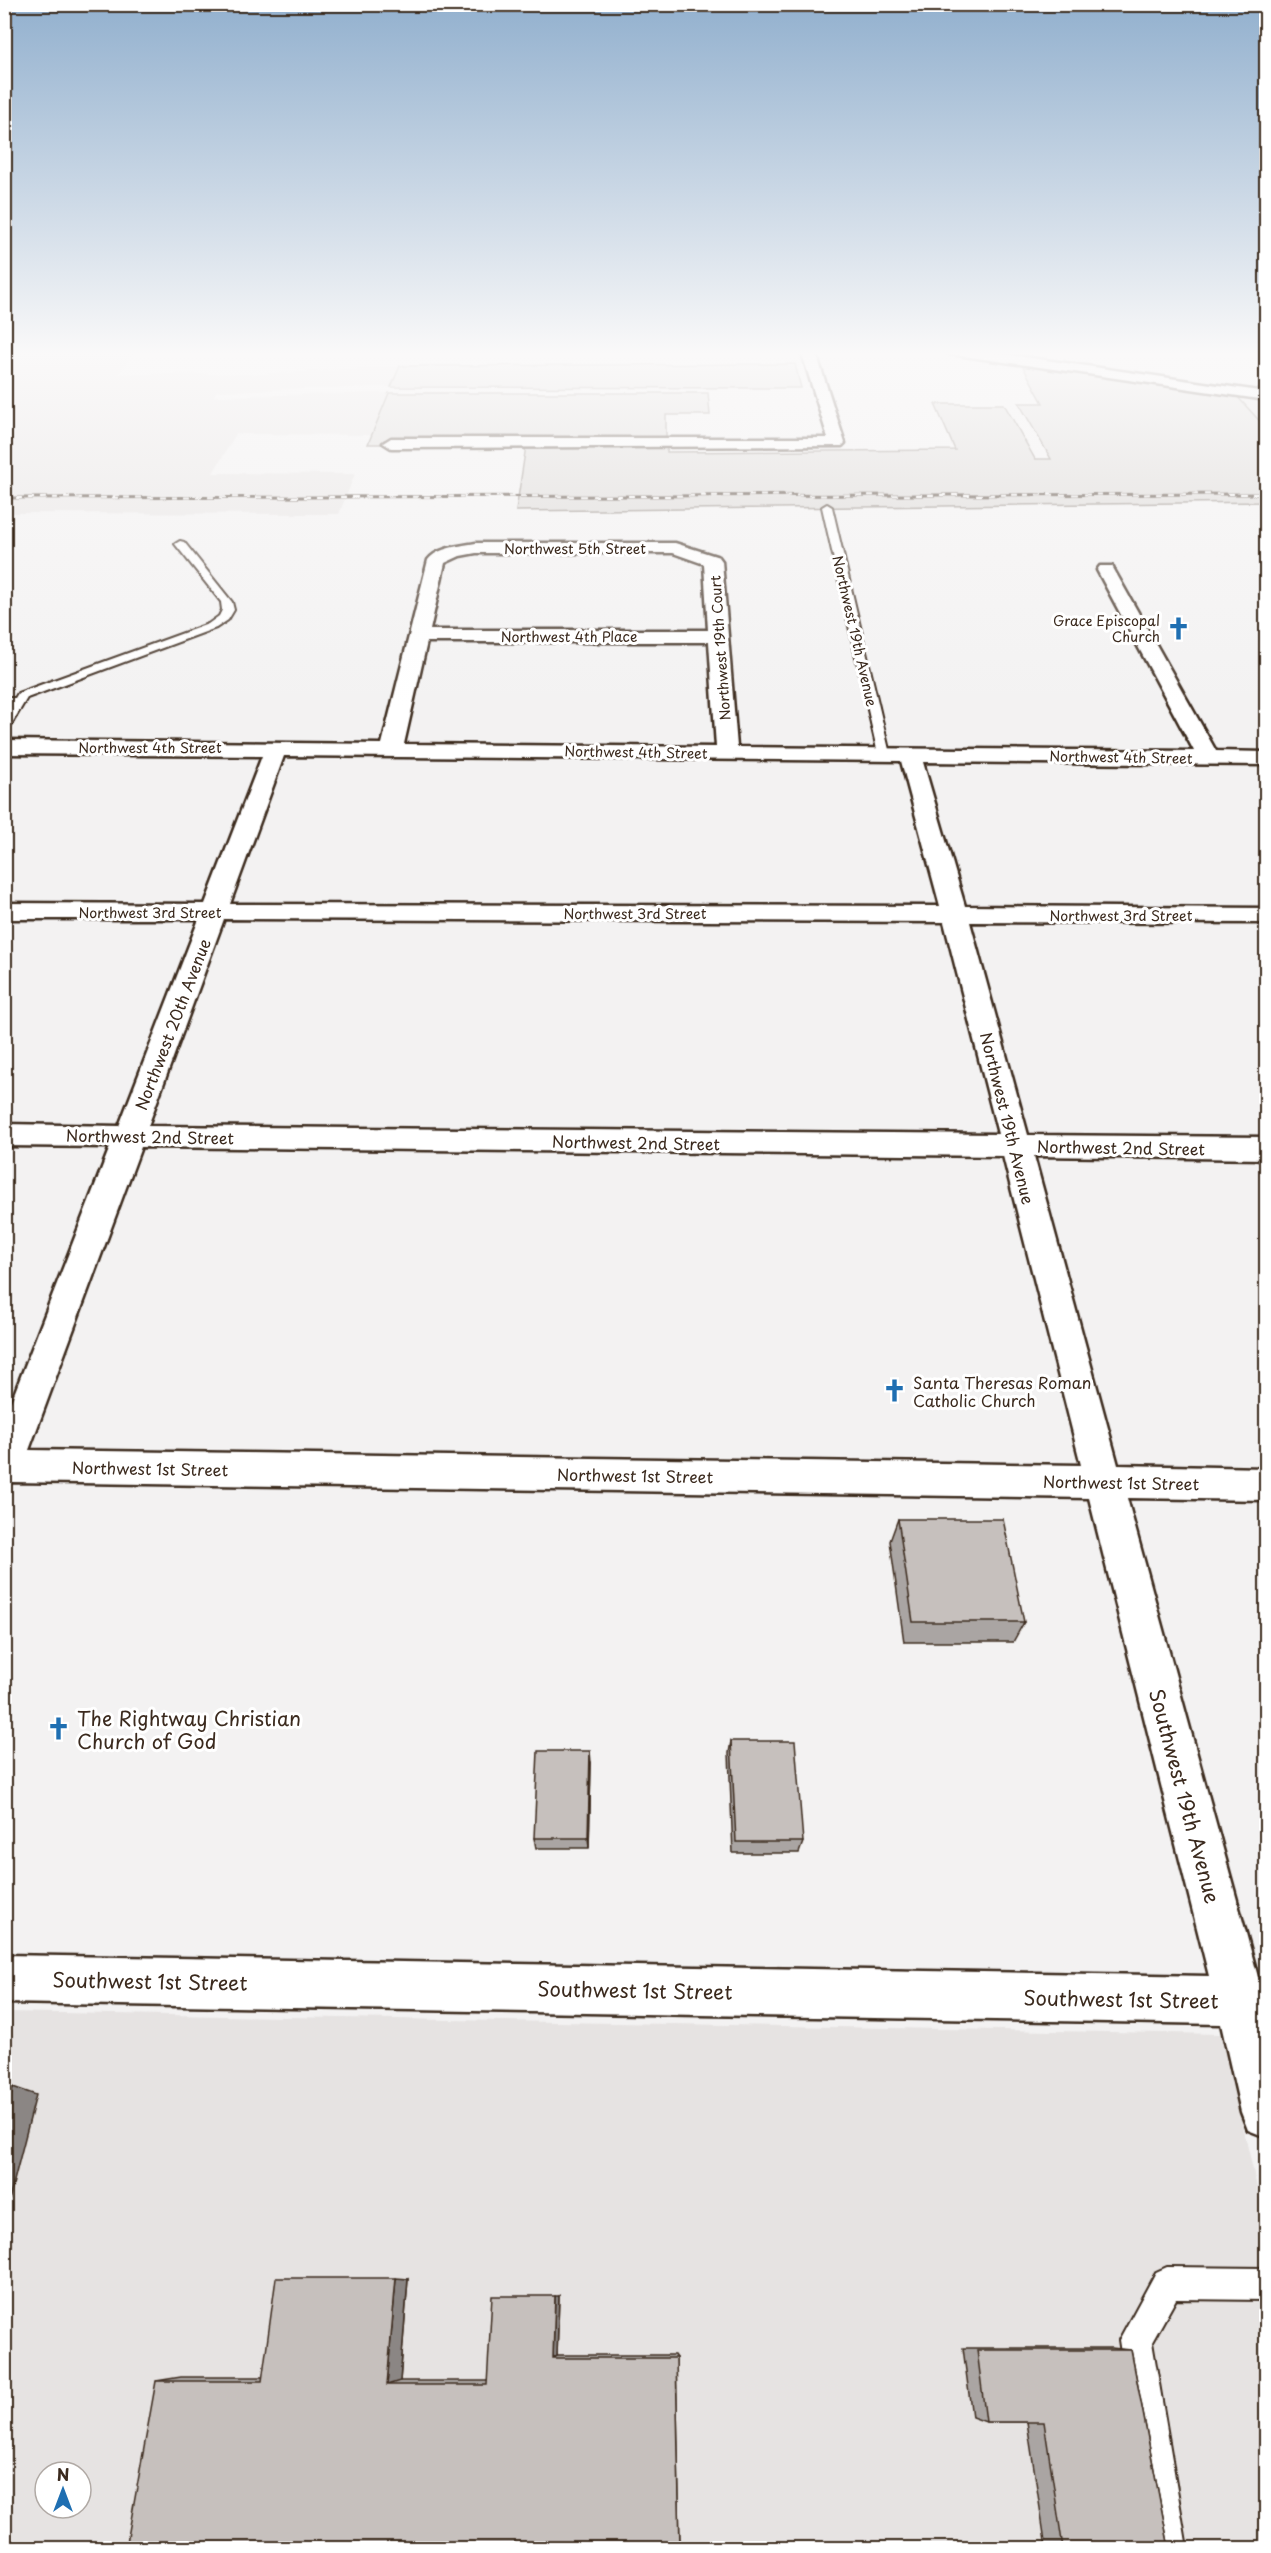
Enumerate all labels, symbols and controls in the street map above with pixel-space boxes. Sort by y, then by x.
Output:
street label: Northwest 5th Street [504,538,646,559]
street label: Northwest 19th Avenue [827,553,883,709]
street label: Northwest 19th Court [704,574,736,721]
place label: Grace Episcopal Church [1053,610,1160,647]
church icon: Grace Episcopal Church [1165,615,1191,641]
street label: Northwest 4th Place [501,626,637,647]
street label: Northwest 4th Street [78,737,222,758]
street label: Northwest 4th Street [564,740,708,764]
street label: Northwest 4th Street [1049,745,1193,769]
street label: Northwest 3rd Street [78,902,222,923]
street label: Northwest 3rd Street [563,903,707,924]
street label: Northwest 3rd Street [1049,905,1193,926]
street label: Northwest 20th Avenue [128,935,216,1113]
street label: Northwest 19th Avenue [975,1029,1041,1207]
street label: Northwest 2nd Street [66,1123,235,1149]
street label: Northwest 2nd Street [552,1129,721,1155]
street label: Northwest 2nd Street [1037,1134,1206,1160]
place label: Santa Theresas Roman Catholic Church [913,1370,1091,1412]
church icon: Santa Theresas Roman Catholic Church [882,1378,908,1404]
street label: Northwest 1st Street [72,1455,229,1481]
street label: Northwest 1st Street [557,1462,714,1488]
street label: Northwest 1st Street [1043,1469,1200,1495]
street label: Southwest 19th Avenue [1142,1686,1228,1907]
place label: The Rightway Christian Church of God [77,1703,301,1756]
church icon: The Rightway Christian Church of God [46,1716,72,1742]
street label: Southwest 1st Street [52,1964,248,1998]
street label: Southwest 1st Street [537,1973,733,2007]
street label: Southwest 1st Street [1023,1982,1219,2016]
north arrow [33,2460,93,2520]
text: N [57,2462,69,2486]

